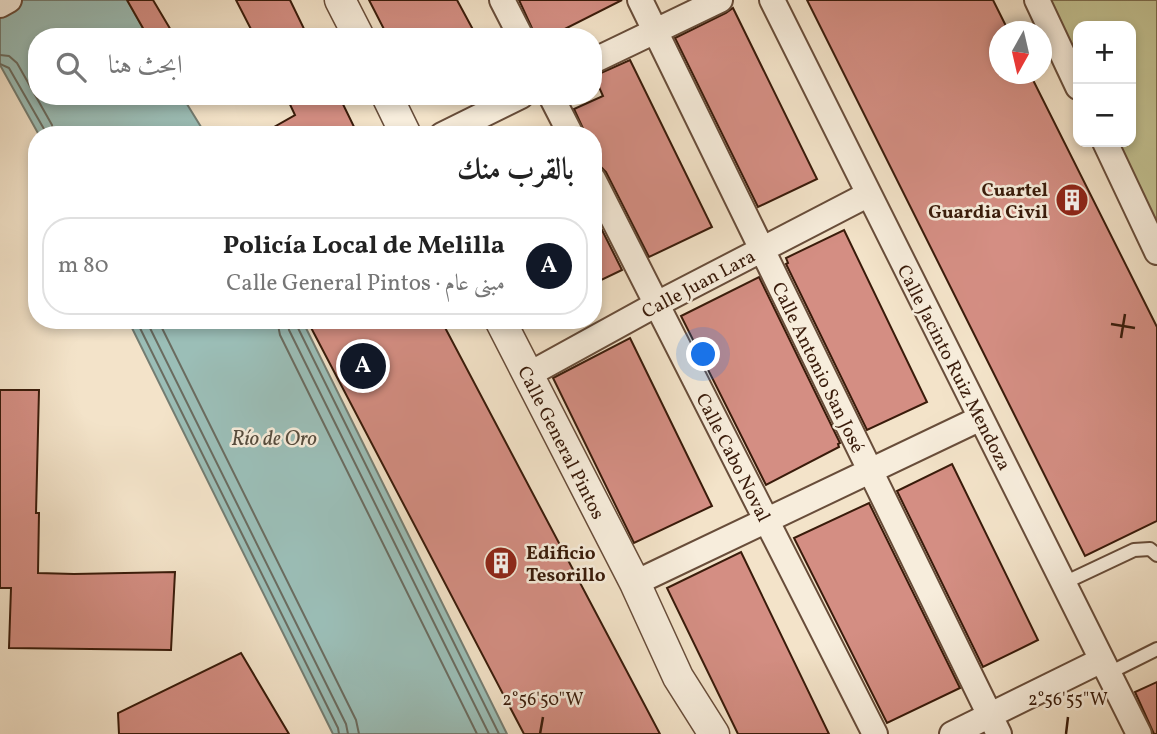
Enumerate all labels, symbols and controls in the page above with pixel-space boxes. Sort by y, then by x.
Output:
north arrow [989,21,1052,84]
map controls [1073,21,1136,147]
button: + [1073,21,1136,84]
search box [28,28,602,105]
icon: search [52,48,90,86]
text: ابحث هنا [108,48,183,84]
button: − [1073,84,1136,147]
text: بالقرب منك [457,150,574,192]
place label: Cuartel Guardia Civil [928,178,1048,226]
building icon: Cuartel Guardia Civil [1053,181,1091,219]
text: Policía Local de Melilla [223,228,505,264]
street label: Calle Juan Lara [638,244,760,326]
text: 80 m [58,250,108,282]
text: A [541,250,557,282]
street label: Calle Jacinto Ruiz Mendoza [890,260,1017,475]
text: مبنى عام · Calle General Pintos [226,268,505,300]
street label: Calle Antonio San José [765,278,870,458]
your location [686,337,720,371]
pin: A [340,340,386,392]
street label: Calle General Pintos [510,362,610,524]
street label: Calle Cabo Noval [689,389,776,527]
water label: Río de Oro [231,425,317,454]
place label: Edificio Tesorillo [526,541,606,589]
building icon: Edificio Tesorillo [482,544,520,582]
text: 2°56'50"W [502,688,584,713]
text: 2°56'55"W [1028,688,1108,713]

